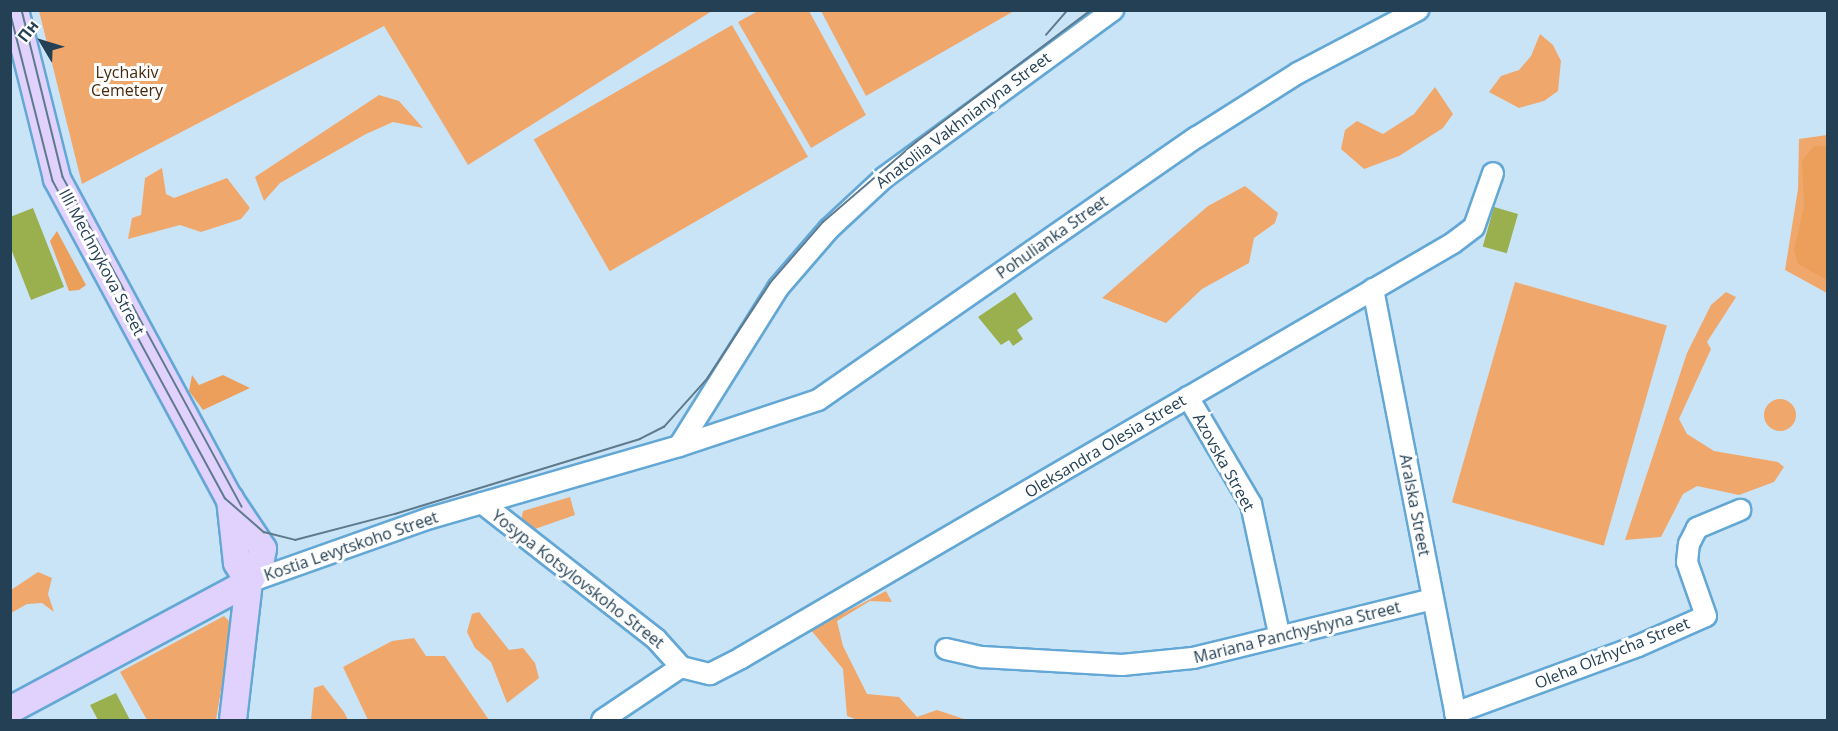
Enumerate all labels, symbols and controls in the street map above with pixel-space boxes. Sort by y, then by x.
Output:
north arrow [12,12,72,72]
text: Пн [12,15,43,47]
street label: Anatoliia Vakhnianyna Street [872,48,1054,192]
park label: Lychakiv Cemetery [91,62,163,100]
street label: Illi Mechnykova Street [55,185,149,339]
street label: Pohulianka Street [993,191,1111,283]
street label: Oleksandra Olesia Street [1021,390,1189,502]
street label: Azovska Street [1189,410,1259,514]
street label: Aralska Street [1396,452,1434,558]
street label: Yosypa Kotsylovskoho Street [488,506,668,652]
street label: Kostia Levytskoho Street [261,507,441,585]
street label: Mariana Panchyshyna Street [1192,597,1402,667]
street label: Oleha Olzhycha Street [1532,613,1692,693]

